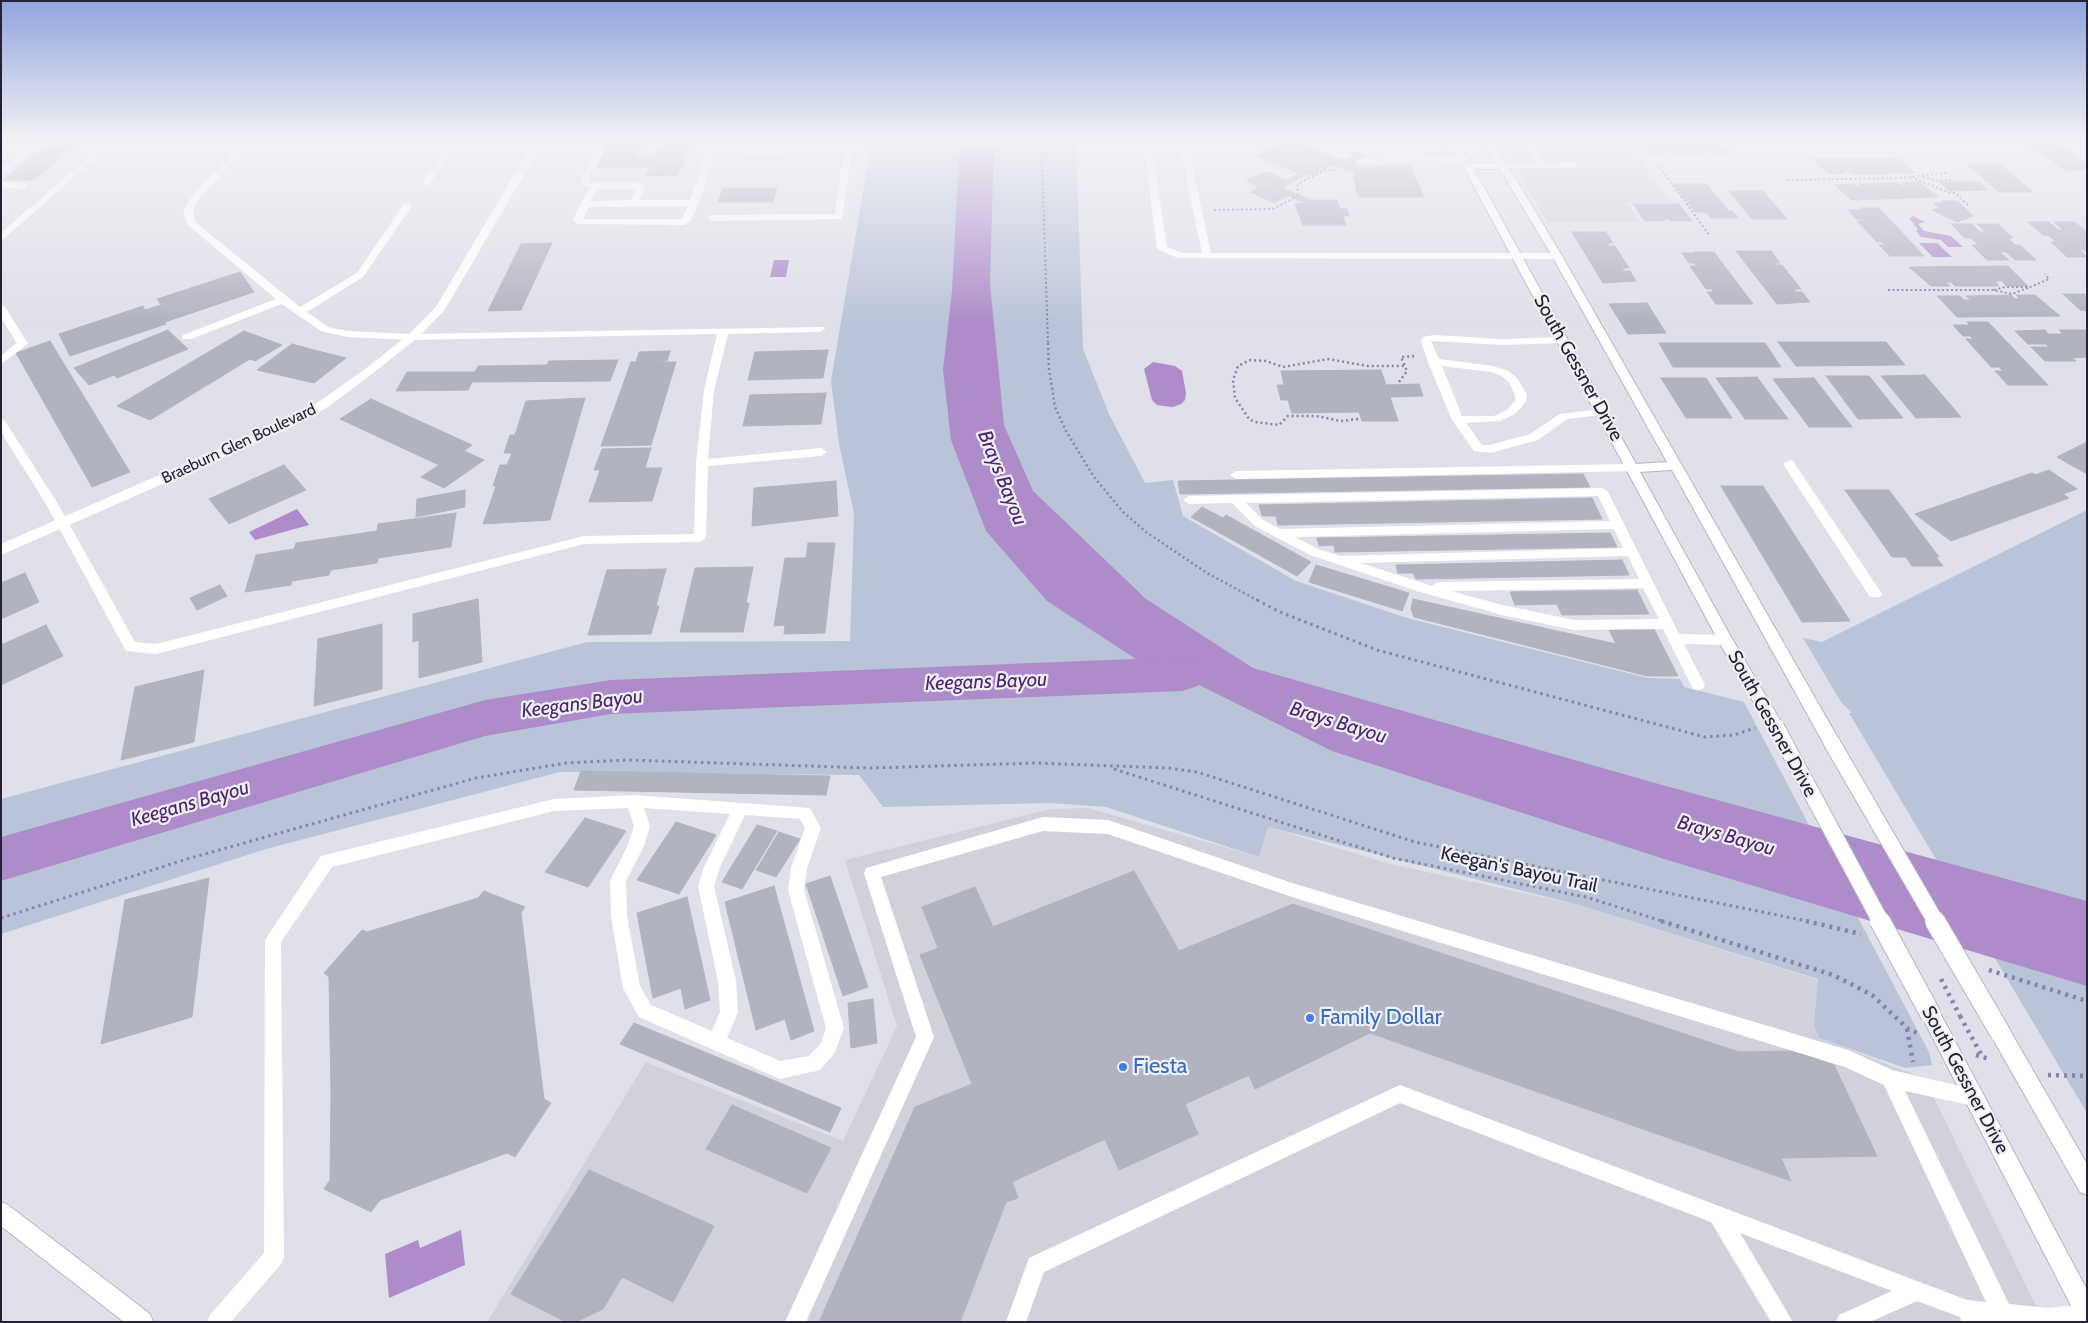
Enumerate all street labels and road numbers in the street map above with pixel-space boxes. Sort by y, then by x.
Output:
street label: South Gessner Drive [1528,291,1628,445]
street label: Braeburn Glen Boulevard [159,400,319,488]
street label: South Gessner Drive [1722,647,1822,801]
street label: Keegan's Bayou Trail [1439,842,1599,898]
street label: South Gessner Drive [1916,1002,2014,1158]

